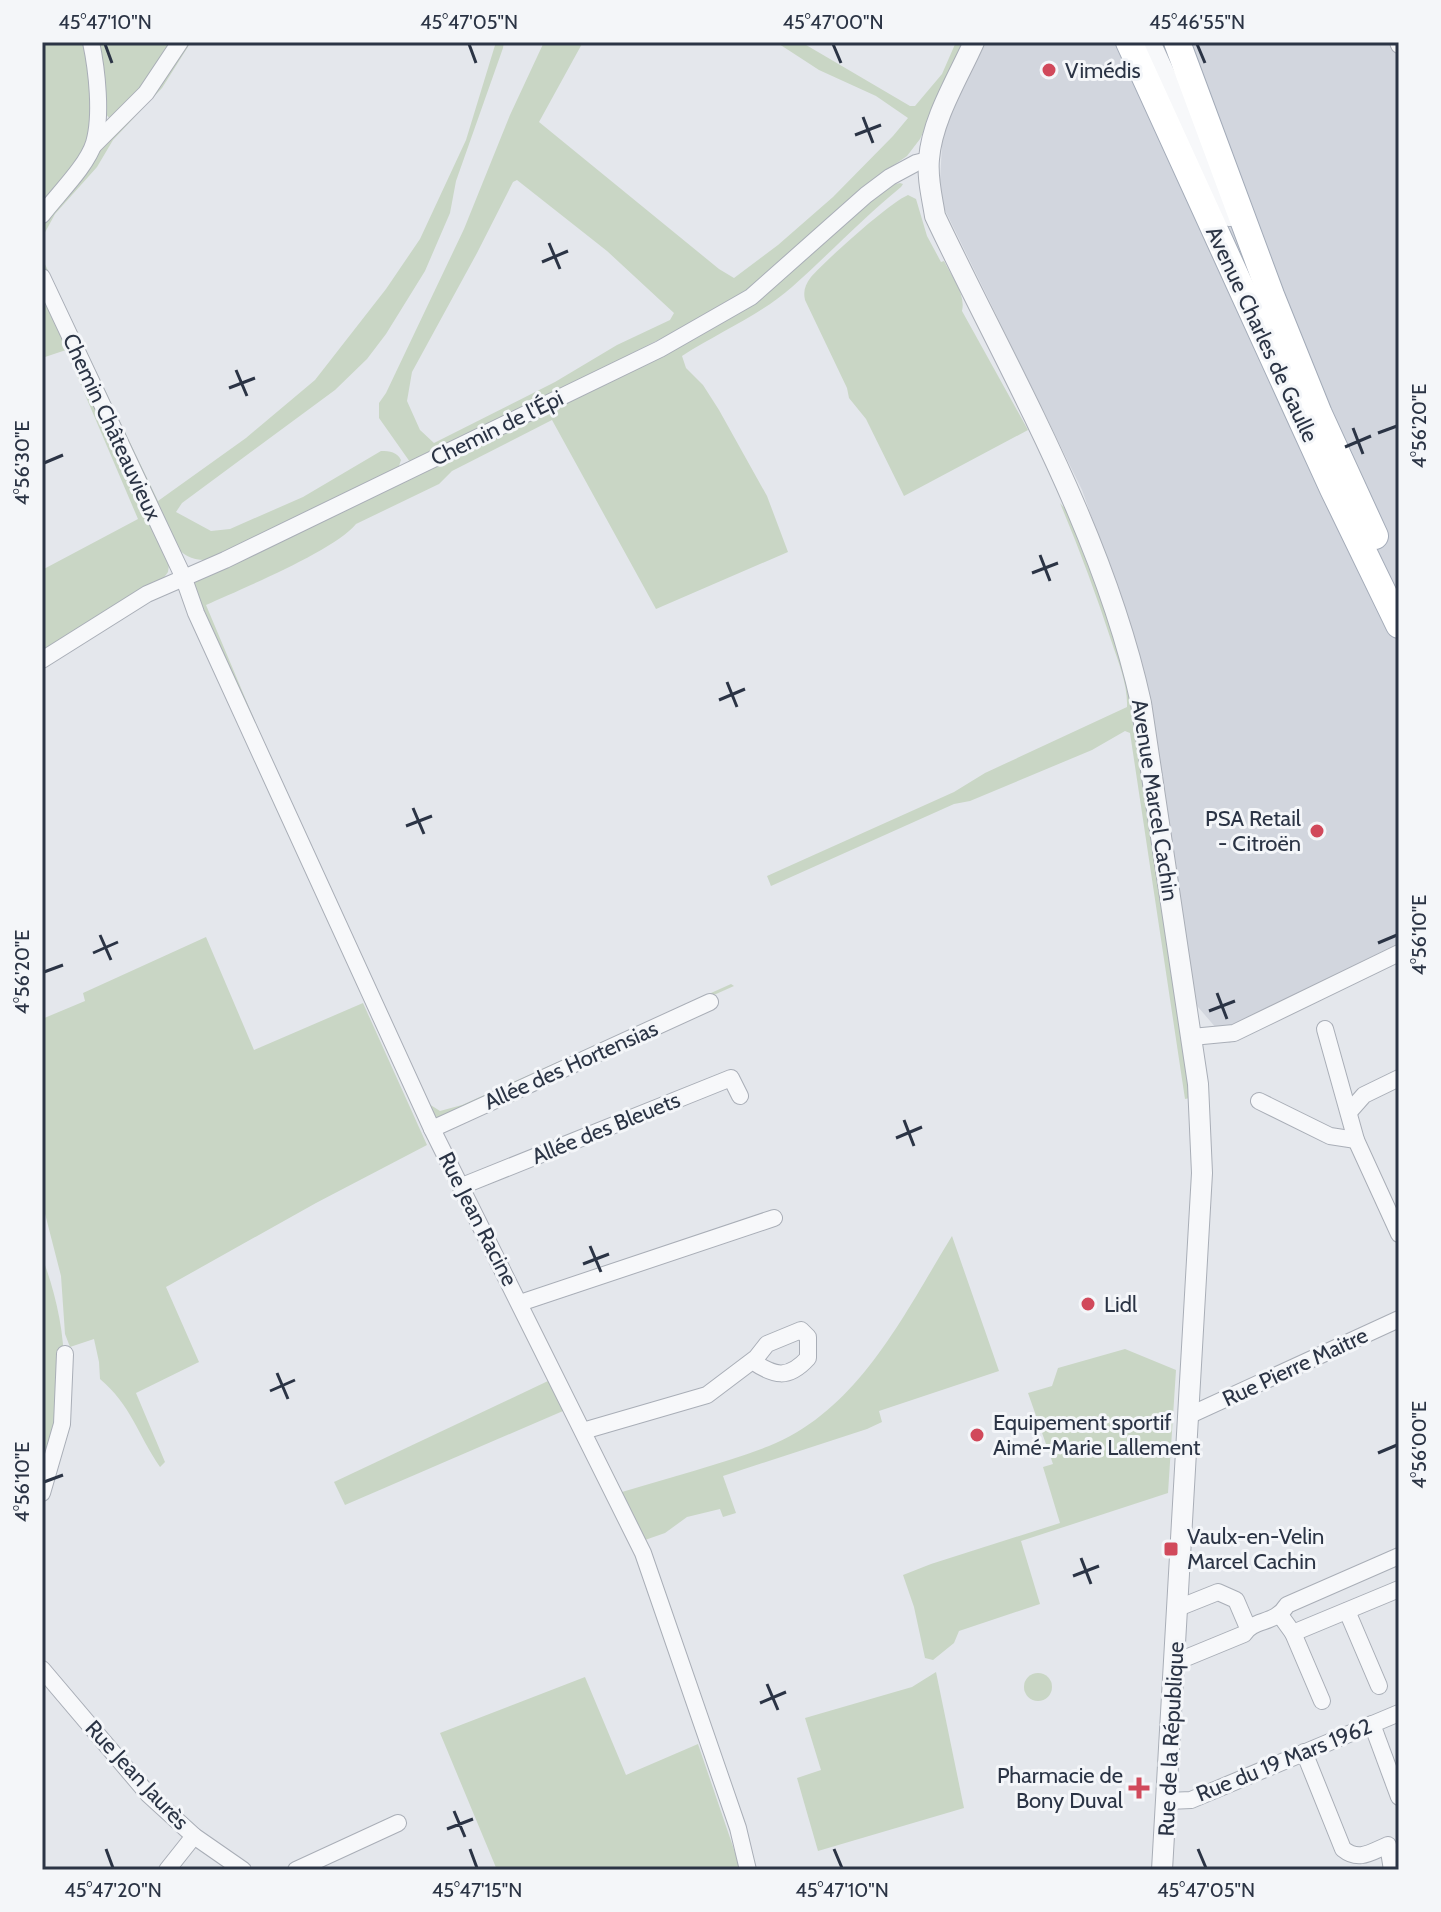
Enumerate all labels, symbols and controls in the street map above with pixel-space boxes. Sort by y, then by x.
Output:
text: 45°47'10"N [58,10,152,34]
text: 45°47'05"N [420,10,518,34]
text: 45°47'00"N [782,10,884,34]
text: 45°46'55"N [1149,10,1245,34]
place label: Vimédis [1065,57,1141,84]
marker: Vimédis [1040,61,1058,79]
street label: Avenue Charles de Gaulle [1200,222,1324,446]
street label: Chemin Châteauvieux [57,329,167,525]
street label: Chemin de l'Épi [426,384,568,472]
text: 4°56'20"E [1407,384,1431,468]
text: 4°56'30"E [10,420,34,506]
street label: Avenue Marcel Cachin [1126,697,1184,903]
place label: PSA Retail - Citroën [1205,805,1302,857]
marker: PSA Retail - Citroën [1308,822,1326,840]
text: 4°56'10"E [1407,895,1431,975]
text: 4°56'20"E [10,930,34,1014]
street label: Allée des Hortensias [480,1015,662,1115]
street label: Allée des Bleuets [528,1086,684,1170]
street label: Rue Jean Racine [433,1147,523,1291]
place label: Lidl [1104,1291,1138,1318]
marker: Lidl [1079,1295,1097,1313]
street label: Rue Pierre Maitre [1218,1322,1372,1412]
text: 4°56'00"E [1407,1401,1431,1489]
place label: Equipement sportif Aimé-Marie Lallement [993,1409,1201,1461]
marker: Equipement sportif Aimé-Marie Lallement [968,1426,986,1444]
text: 4°56'10"E [10,1442,34,1522]
place label: Vaulx-en-Velin Marcel Cachin [1187,1523,1324,1575]
marker: Vaulx-en-Velin Marcel Cachin [1162,1540,1180,1558]
street label: Rue de la République [1152,1641,1190,1837]
street label: Rue du 19 Mars 1962 [1192,1712,1376,1808]
street label: Rue Jean Jaurès [80,1715,194,1835]
place label: Pharmacie de Bony Duval [997,1762,1124,1814]
marker: Pharmacie de Bony Duval [1130,1779,1148,1797]
text: 45°47'20"N [64,1878,162,1902]
text: 45°47'15"N [432,1878,522,1902]
text: 45°47'10"N [795,1878,889,1902]
text: 45°47'05"N [1157,1878,1255,1902]

